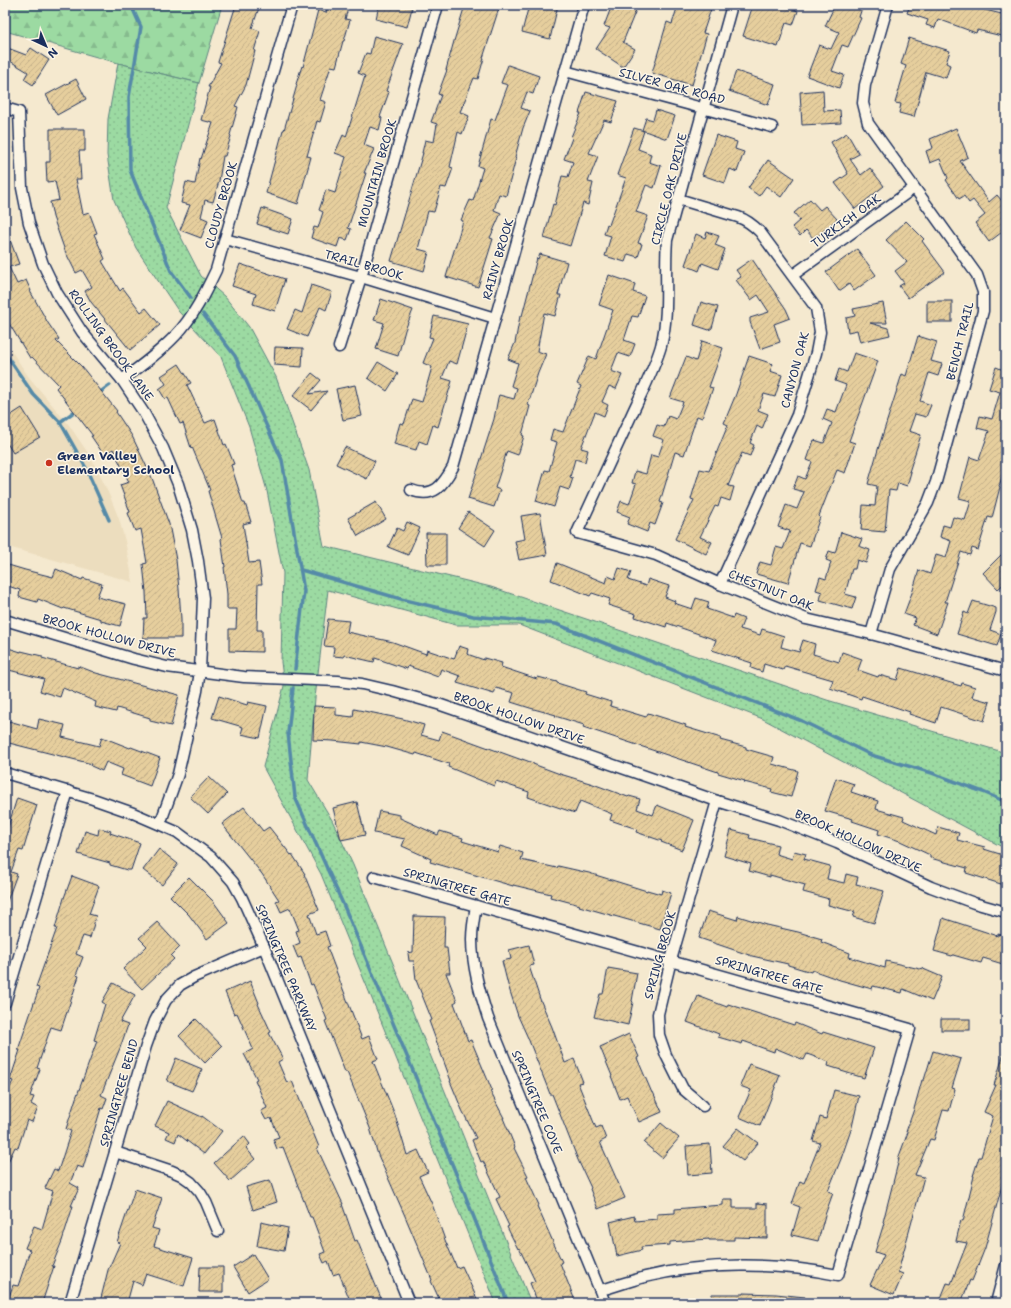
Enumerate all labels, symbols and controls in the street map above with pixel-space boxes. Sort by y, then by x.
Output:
north arrow [26,26,66,66]
text: N [44,44,61,61]
street label: SILVER OAK ROAD [617,64,727,108]
street label: MOUNTAIN BROOK [354,117,400,229]
street label: CIRCLE OAK DRIVE [647,131,691,247]
street label: CLOUDY BROOK [201,159,241,251]
street label: TURKISH OAK [808,190,884,252]
street label: RAINY BROOK [479,216,517,302]
street label: TRAIL BROOK [323,246,406,284]
street label: ROLLING BROOK LANE [65,286,157,404]
street label: BENCH TRAIL [943,300,978,382]
street label: CANYON OAK [777,330,813,410]
place label: Green Valley Elementary School [57,448,174,478]
marker: Green Valley Elementary School [44,458,54,468]
street label: CHESTNUT OAK [726,566,816,614]
street label: BROOK HOLLOW DRIVE [41,611,177,661]
street label: BROOK HOLLOW DRIVE [451,688,587,748]
street label: BROOK HOLLOW DRIVE [792,806,924,876]
street label: SPRINGTREE GATE [401,864,513,910]
street label: SPRINGTREE PARKWAY [252,902,321,1035]
street label: SPRING BROOK [640,909,680,1001]
street label: SPRINGTREE GATE [713,952,825,998]
street label: SPRINGTREE BEND [96,1037,142,1149]
street label: SPRINGTREE COVE [508,1048,566,1156]

